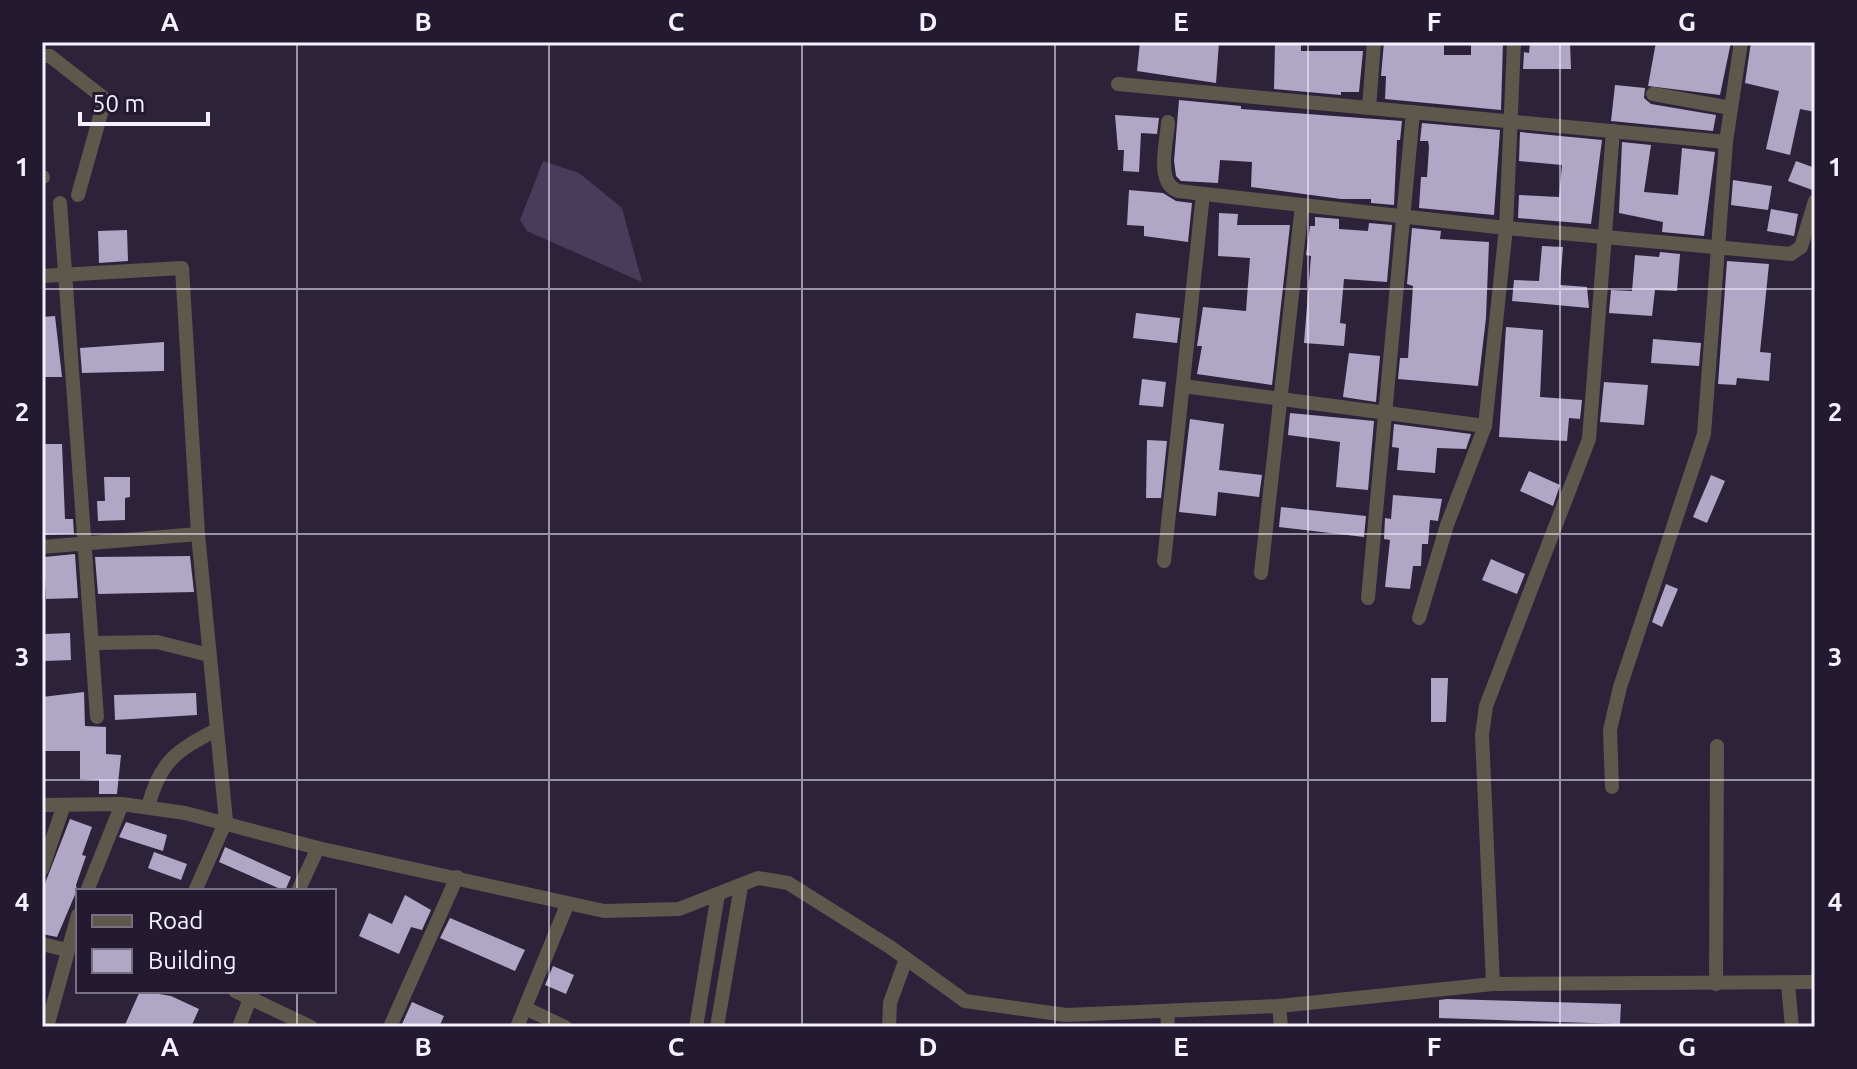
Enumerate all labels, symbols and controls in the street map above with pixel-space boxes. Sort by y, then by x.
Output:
text: A [161,7,180,36]
text: B [414,7,432,36]
text: C [668,7,685,36]
text: D [919,7,937,36]
text: E [1173,7,1189,36]
text: F [1427,7,1441,36]
text: G [1678,7,1696,36]
scale bar [80,76,208,126]
text: 50 m [92,90,145,117]
text: 1 [15,152,29,181]
text: 1 [1828,152,1842,181]
text: 2 [15,397,29,426]
text: 2 [1828,397,1842,426]
text: 3 [15,642,29,671]
text: 3 [1828,642,1842,671]
text: 4 [15,887,29,916]
text: 4 [1828,887,1842,916]
legend [76,889,336,993]
text: Road [148,907,203,934]
text: Building [148,947,236,974]
text: A [161,1032,180,1061]
text: B [414,1032,432,1061]
text: C [668,1032,685,1061]
text: D [919,1032,937,1061]
text: E [1173,1032,1189,1061]
text: F [1427,1032,1441,1061]
text: G [1678,1032,1696,1061]

